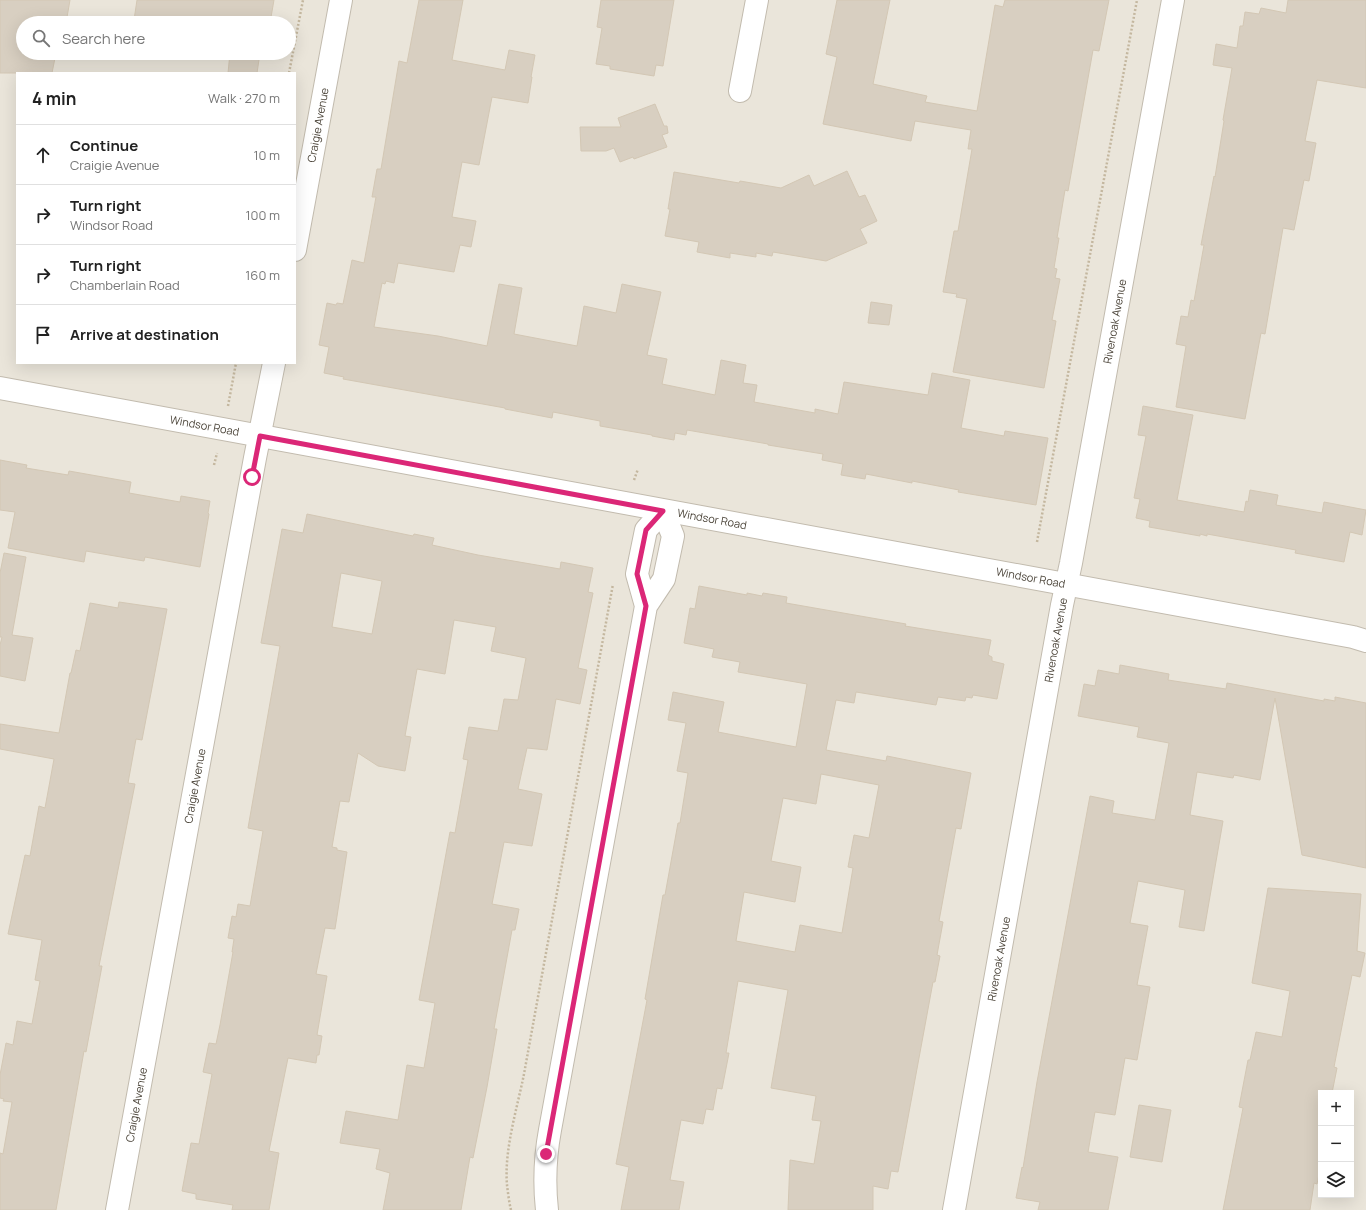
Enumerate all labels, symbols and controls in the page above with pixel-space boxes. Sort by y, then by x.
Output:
search box [16,16,296,60]
icon: search [30,27,52,49]
text: Search here [62,28,145,49]
street label: Craigie Avenue [303,86,332,164]
text: 4 min [32,87,76,110]
text: Walk · 270 m [208,89,280,107]
text: Continue [70,135,138,156]
icon: ahead [32,144,54,166]
text: 10 m [253,146,280,164]
text: Craigie Avenue [70,156,159,174]
text: Turn right [70,195,141,216]
icon: right [32,204,54,226]
text: 100 m [245,206,280,224]
text: Windsor Road [70,216,153,234]
text: Turn right [70,255,141,276]
icon: right [32,264,54,286]
text: 160 m [245,266,280,284]
text: Chamberlain Road [70,276,180,294]
street label: Rivenoak Avenue [1099,277,1129,365]
icon: arrive [32,324,54,346]
text: Arrive at destination [70,324,219,345]
street label: Windsor Road [169,411,241,439]
route start [243,468,261,486]
street label: Windsor Road [676,505,748,532]
street label: Windsor Road [995,563,1067,591]
street label: Rivenoak Avenue [1040,596,1070,683]
street label: Craigie Avenue [180,747,209,825]
street label: Rivenoak Avenue [983,915,1013,1002]
street label: Craigie Avenue [122,1065,150,1143]
map controls [1318,1090,1354,1198]
button: + [1318,1090,1354,1126]
button: − [1318,1126,1354,1162]
route end [537,1145,555,1163]
button: layers [1318,1162,1354,1198]

